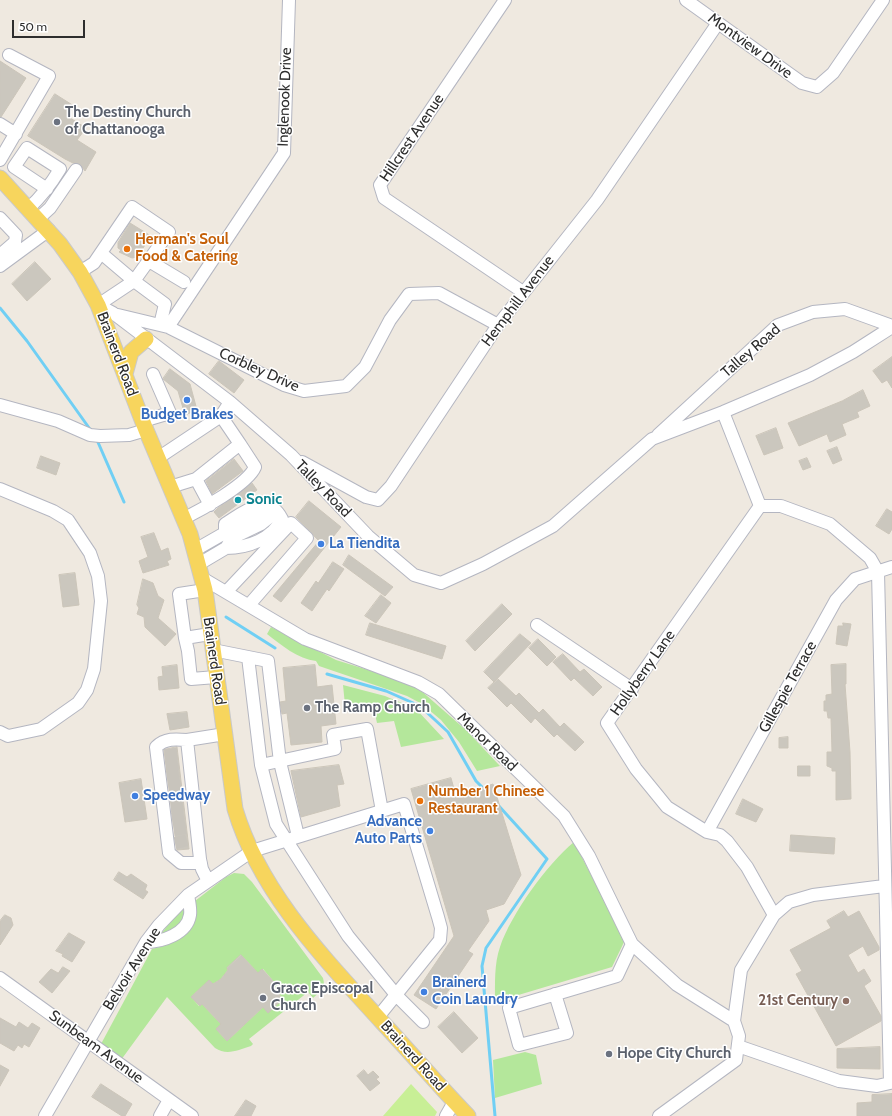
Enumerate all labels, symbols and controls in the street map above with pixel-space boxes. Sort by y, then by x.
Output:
street label: Montview Drive [704,9,796,83]
scale bar [14,12,87,38]
text: 50 m [19,19,47,34]
street label: Inglenook Drive [274,47,296,147]
street label: Hillcrest Avenue [376,91,448,185]
place label: The Destiny Church of Chattanooga [65,104,191,139]
marker: The Destiny Church of Chattanooga [52,117,62,127]
place label: Herman's Soul Food & Catering [135,231,238,266]
marker: Herman's Soul Food & Catering [122,244,132,254]
street label: Hemphill Avenue [478,252,558,350]
street label: Brainerd Road [93,309,141,399]
street label: Talley Road [718,320,784,382]
street label: Corbley Drive [216,344,302,396]
marker: Budget Brakes [182,395,192,405]
place label: Budget Brakes [141,406,233,424]
street label: Talley Road [291,457,355,521]
place label: Sonic [246,491,282,509]
marker: Sonic [233,495,243,505]
place label: La Tiendita [329,535,400,553]
marker: La Tiendita [316,539,326,549]
street label: Brainerd Road [199,616,229,706]
street label: Hollyberry Lane [607,627,679,719]
street label: Gillespie Terrace [755,638,821,736]
place label: The Ramp Church [315,699,430,717]
marker: The Ramp Church [302,703,312,713]
street label: Manor Road [453,709,521,775]
place label: Number 1 Chinese Restaurant [428,783,544,818]
place label: Speedway [143,787,210,805]
marker: Speedway [130,791,140,801]
marker: Number 1 Chinese Restaurant [415,796,425,806]
place label: Advance Auto Parts [355,813,422,848]
marker: Advance Auto Parts [425,826,435,836]
street label: Belvoir Avenue [99,924,165,1014]
place label: Brainerd Coin Laundry [432,974,518,1009]
place label: Grace Episcopal Church [271,980,373,1015]
marker: Brainerd Coin Laundry [419,987,429,997]
place label: 21st Century [758,992,838,1010]
marker: Grace Episcopal Church [258,993,268,1003]
marker: 21st Century [841,996,851,1006]
street label: Sunbeam Avenue [45,1007,147,1087]
street label: Brainerd Road [377,1017,449,1095]
place label: Hope City Church [617,1045,731,1063]
marker: Hope City Church [604,1049,614,1059]

